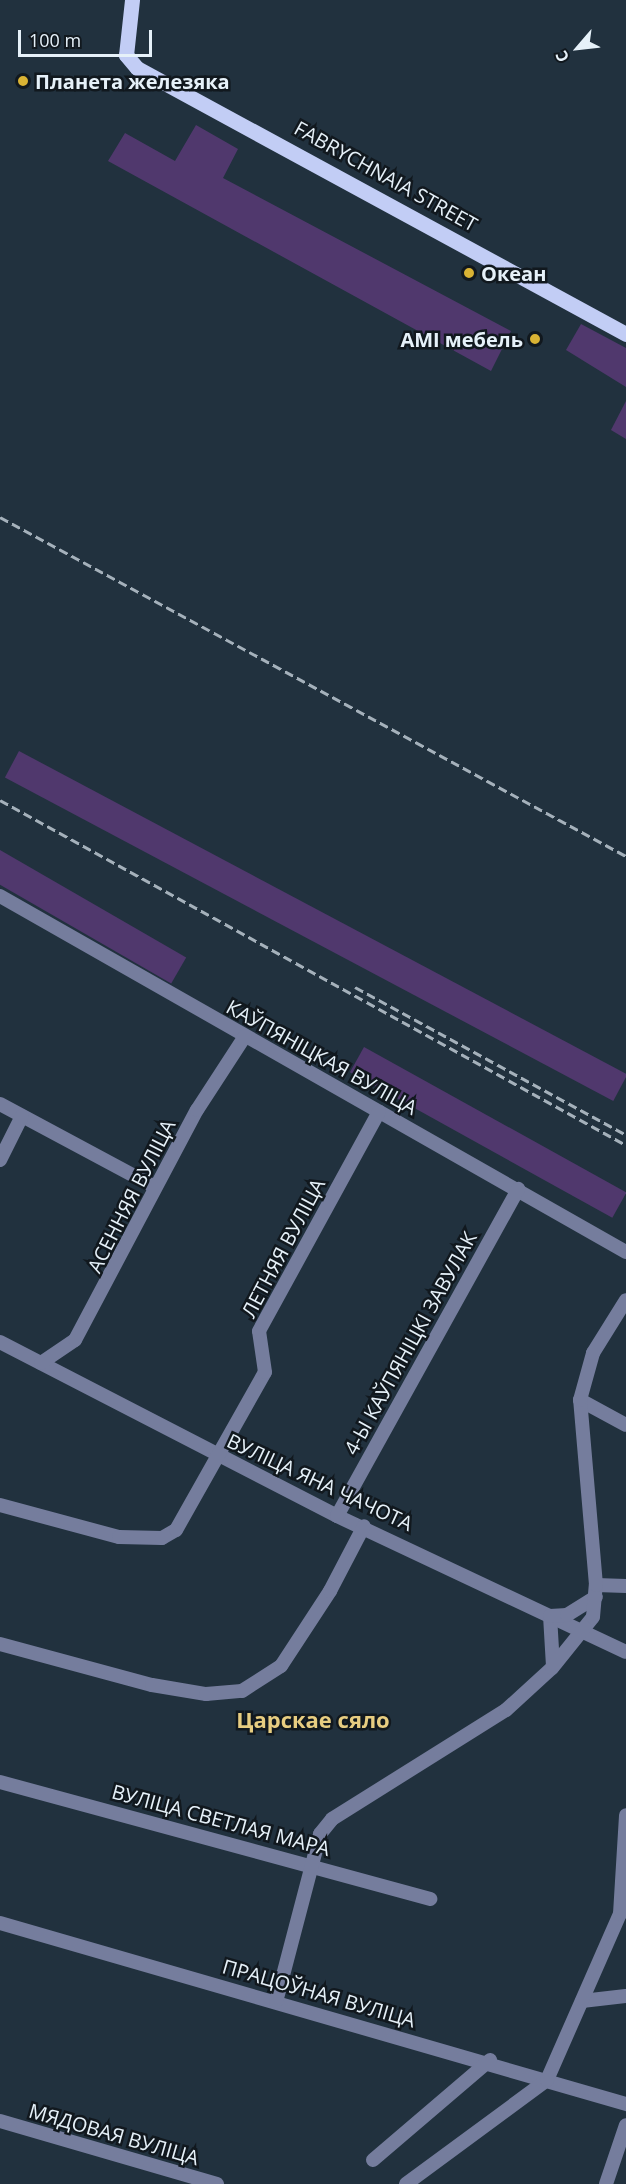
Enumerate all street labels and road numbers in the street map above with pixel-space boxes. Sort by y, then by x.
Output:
street label: FABRYCHNAIA STREET [290,116,482,236]
street label: КАЎПЯНІЦКАЯ ВУЛІЦА [222,995,422,1119]
street label: АСЕННЯЯ ВУЛІЦА [82,1115,180,1277]
street label: ЛЕТНЯЯ ВУЛІЦА [236,1174,330,1322]
street label: 4-Ы КАЎПЯНІЦКІ ЗАВУЛАК [339,1227,481,1459]
street label: ВУЛІЦА ЯНА ЧАЧОТА [223,1428,417,1536]
street label: ВУЛІЦА СВЕТЛАЯ МАРА [109,1779,333,1861]
street label: ПРАЦОЎНАЯ ВУЛІЦА [220,1954,418,2032]
street label: МЯДОВАЯ ВУЛІЦА [26,2098,202,2170]

